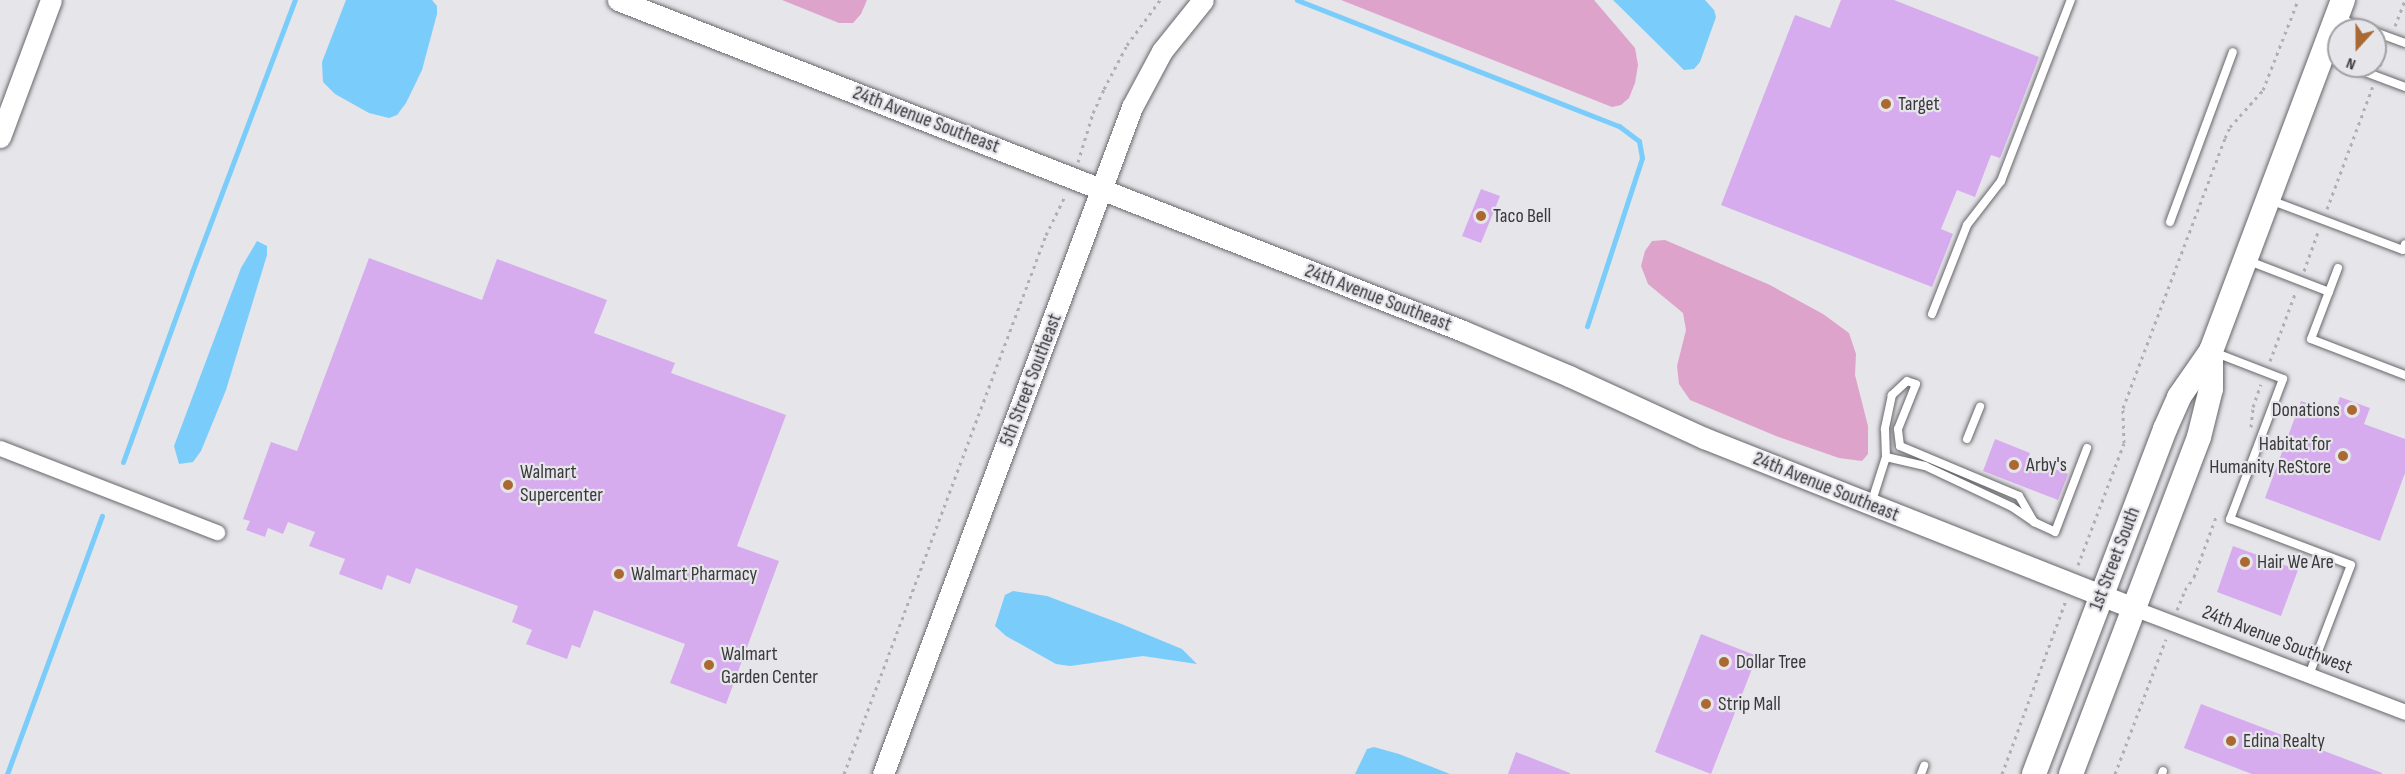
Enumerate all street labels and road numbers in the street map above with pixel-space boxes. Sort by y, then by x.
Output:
street label: 24th Avenue Southeast [849,81,1003,159]
street label: 24th Avenue Southeast [1301,259,1455,337]
street label: 5th Street Southeast [995,310,1067,450]
street label: 24th Avenue Southeast [1750,447,1902,527]
street label: 1st Street South [2084,504,2146,614]
street label: 24th Avenue Southwest [2199,600,2355,680]

